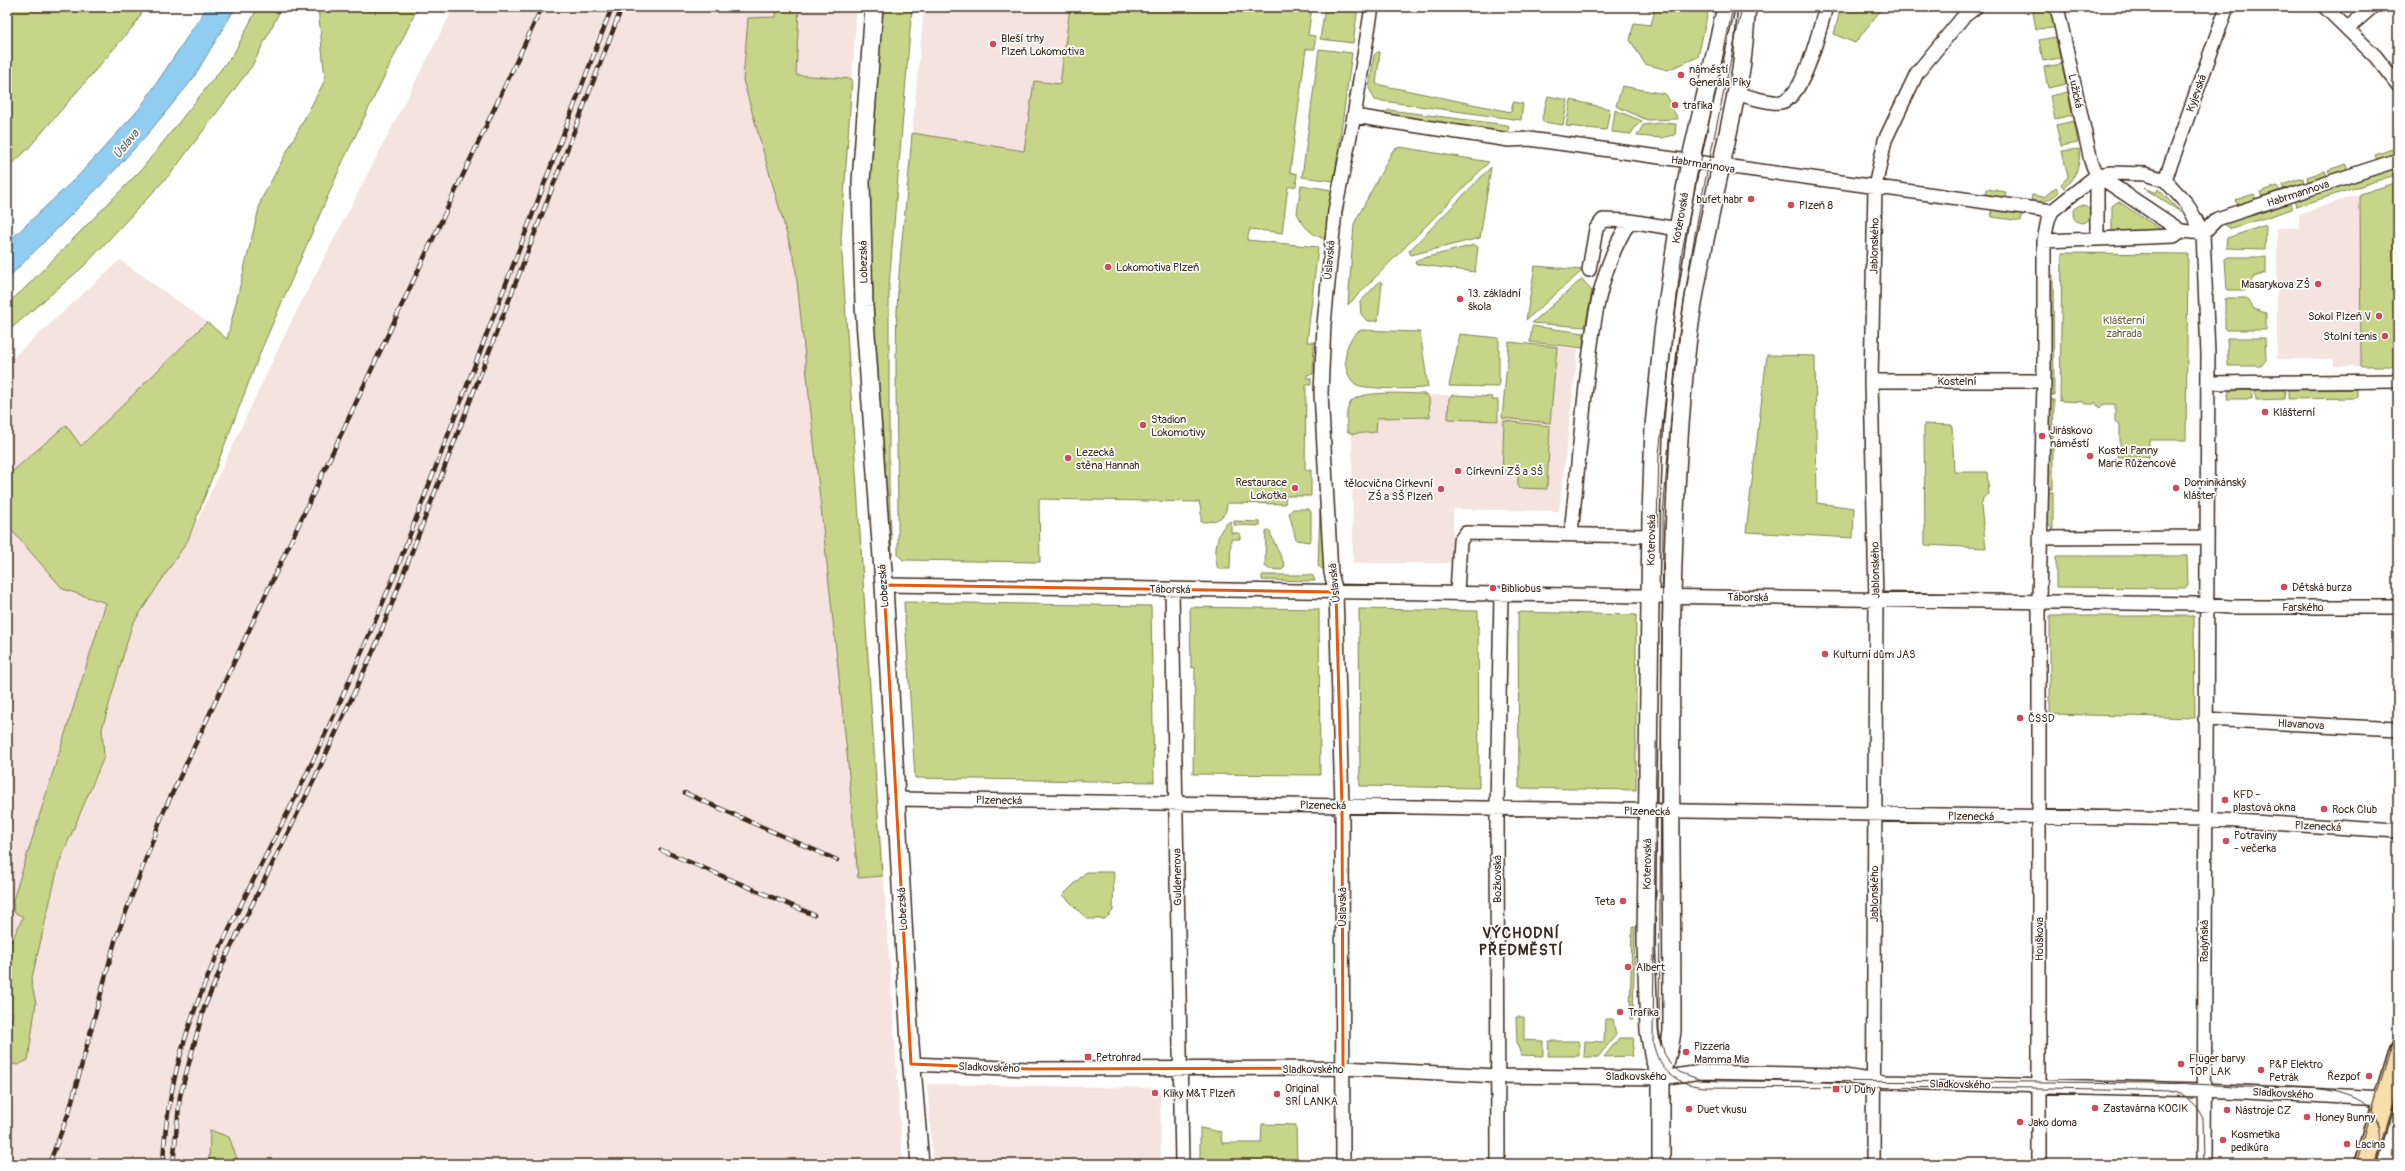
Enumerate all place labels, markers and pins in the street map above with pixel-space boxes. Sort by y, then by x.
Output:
place label: Bleší trhy Plzeň Lokomotiva [1001,32,1084,58]
marker: Bleší trhy Plzeň Lokomotiva [988,39,998,49]
place label: náměstí Generála Píky [1689,63,1751,89]
marker: náměstí Generála Píky [1676,70,1686,80]
place label: trafika [1682,99,1713,112]
marker: trafika [1670,100,1680,110]
place label: bufet habr [1696,193,1743,206]
marker: bufet habr [1746,194,1756,204]
place label: Plzeň 8 [1799,199,1834,212]
marker: Plzeň 8 [1786,200,1796,210]
place label: Lokomotiva Plzeň [1116,261,1199,274]
marker: Lokomotiva Plzeň [1103,262,1113,272]
place label: Masarykova ZŠ [2241,277,2310,291]
marker: Masarykova ZŠ [2313,279,2323,289]
place label: 13. základní škola [1468,287,1521,313]
marker: 13. základní škola [1455,294,1465,304]
place label: Sokol Plzeň V [2308,310,2371,323]
marker: Sokol Plzeň V [2374,311,2384,321]
place label: Stolní tenis [2323,330,2377,343]
marker: Stolní tenis [2380,331,2390,341]
place label: Klášterní [2273,406,2315,419]
marker: Klášterní [2260,407,2270,417]
place label: Stadion Lokomotivy [1151,413,1206,439]
marker: Stadion Lokomotivy [1138,420,1148,430]
place label: Jiráskovo náměstí [2050,424,2093,450]
marker: Jiráskovo náměstí [2037,431,2047,441]
place label: Kostel Panny Marie Růžencové [2098,444,2176,470]
place label: Lezecká stěna Hannah [1076,446,1139,472]
marker: Kostel Panny Marie Růžencové [2085,451,2095,461]
marker: Lezecká stěna Hannah [1063,453,1073,463]
place label: Církevní ZŠ a SŠ [1466,464,1543,478]
marker: Církevní ZŠ a SŠ [1453,466,1463,476]
place label: Restaurace Lokotka [1235,476,1288,502]
place label: Dominikánský klášter [2184,476,2247,502]
place label: tělocvična Církevní ZŠ a SŠ Plzeň [1343,477,1433,503]
marker: Restaurace Lokotka [1290,483,1300,493]
marker: Dominikánský klášter [2171,483,2181,493]
marker: tělocvična Církevní ZŠ a SŠ Plzeň [1436,484,1446,494]
place label: Dětská burza [2292,581,2352,594]
place label: Bibliobus [1501,582,1541,595]
marker: Dětská burza [2279,582,2289,592]
marker: Bibliobus [1488,583,1498,593]
place label: Kulturní dům JAS [1833,648,1915,661]
marker: Kulturní dům JAS [1820,649,1830,659]
place label: ČSSD [2028,712,2055,725]
marker: ČSSD [2015,713,2025,723]
place label: KFD - plastová okna [2233,788,2296,814]
marker: KFD - plastová okna [2220,795,2230,805]
place label: Rock Club [2332,803,2377,816]
marker: Rock Club [2319,804,2329,814]
place label: Potraviny - večerka [2234,829,2277,855]
marker: Potraviny - večerka [2221,836,2231,846]
place label: Teta [1595,895,1615,908]
marker: Teta [1618,896,1628,906]
place label: Albert [1636,961,1666,974]
marker: Albert [1623,962,1633,972]
place label: Trafika [1628,1006,1659,1019]
marker: Trafika [1615,1007,1625,1017]
place label: Pizzeria Mamma Mia [1694,1040,1749,1066]
marker: Pizzeria Mamma Mia [1681,1047,1691,1057]
place label: Petrohrad [1096,1051,1141,1064]
marker: Petrohrad [1083,1052,1093,1062]
place label: Flüger barvy TOP LAK [2189,1052,2246,1078]
place label: P&P Elektro Petrák [2269,1058,2323,1084]
marker: Flüger barvy TOP LAK [2176,1059,2186,1069]
marker: P&P Elektro Petrák [2256,1065,2266,1075]
place label: Řezpof [2327,1070,2362,1083]
marker: Řezpof [2364,1071,2374,1081]
place label: Original SRÍ LANKA [1285,1082,1338,1108]
place label: U Duhy [1844,1083,1876,1096]
marker: U Duhy [1831,1084,1841,1094]
place label: Kliky M&T Plzeň [1163,1087,1235,1100]
marker: Kliky M&T Plzeň [1150,1088,1160,1098]
marker: Original SRÍ LANKA [1272,1089,1282,1099]
place label: Zastavárna KOCIK [2103,1102,2188,1115]
place label: Duet vkusu [1697,1103,1747,1116]
marker: Zastavárna KOCIK [2090,1103,2100,1113]
marker: Duet vkusu [1684,1104,1694,1114]
place label: Nástroje CZ [2235,1104,2292,1117]
marker: Nástroje CZ [2222,1105,2232,1115]
place label: Honey Bunny [2315,1111,2375,1124]
marker: Honey Bunny [2302,1112,2312,1122]
place label: Jako doma [2028,1116,2077,1129]
marker: Jako doma [2015,1117,2025,1127]
place label: Kosmetika pedikúra [2231,1128,2280,1154]
marker: Kosmetika pedikúra [2218,1135,2228,1145]
place label: Lacina [2355,1138,2385,1151]
marker: Lacina [2342,1139,2352,1149]

